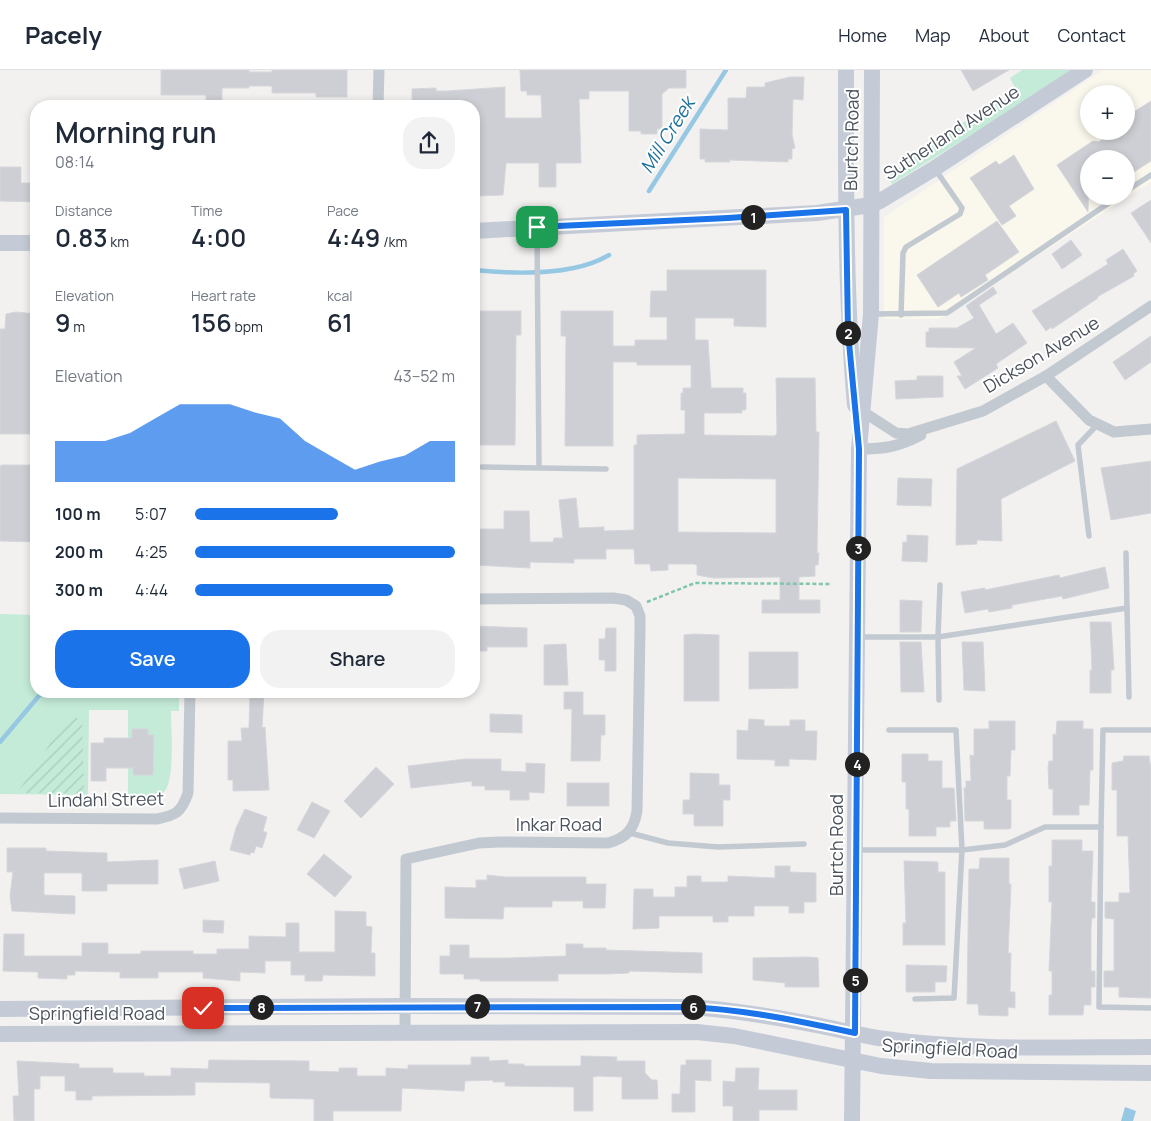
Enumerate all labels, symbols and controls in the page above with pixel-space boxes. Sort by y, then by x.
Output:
text: Pacely [25,18,102,51]
text: Home [838,23,887,47]
text: Map [915,23,951,47]
text: About [979,23,1029,47]
text: Contact [1057,23,1126,47]
street label: Sutherland Avenue [878,79,1024,185]
map controls [1080,85,1135,205]
button: + [1080,85,1135,140]
street label: Burtch Road [838,89,864,191]
water label: Mill Creek [633,90,702,178]
text: Morning run [55,113,216,151]
button: share [403,117,455,169]
button: − [1080,150,1135,205]
text: 08:14 [55,151,95,173]
text: Distance [55,201,112,220]
text: Time [191,201,223,220]
text: Pace [327,201,359,220]
pin: 1 [740,204,766,230]
pin [516,206,558,248]
text: 1 [750,208,757,227]
icon: arrive [523,213,551,241]
text: 0.83 [55,220,108,255]
text: 4:00 [191,220,246,255]
text: 4:49 [327,220,380,255]
text: km [108,232,129,251]
text: /km [380,232,407,251]
text: Elevation [55,286,114,305]
text: Heart rate [191,286,256,305]
text: kcal [327,286,353,305]
text: 9 [55,305,71,340]
text: 156 [191,305,232,340]
text: 61 [327,305,353,340]
street label: Dickson Avenue [979,310,1103,398]
text: m [71,317,85,336]
text: bpm [232,317,263,336]
pin: 2 [836,320,860,346]
text: 2 [844,324,853,343]
text: Elevation [55,365,123,387]
text: 43–52 m [393,365,455,387]
text: 100 m [55,503,101,525]
text: 5:07 [135,503,167,525]
pin: 3 [846,536,870,560]
text: 3 [854,539,863,558]
text: 200 m [55,541,103,563]
text: 4:25 [135,541,168,563]
text: 300 m [55,579,103,601]
text: 4:44 [135,579,168,601]
button: Save [55,630,250,688]
button: Share [260,630,455,688]
pin: 4 [844,752,870,776]
text: 4 [853,755,862,774]
street label: Lindahl Street [48,786,164,812]
street label: Burtch Road [824,794,848,896]
street label: Inkar Road [516,812,602,836]
pin: 5 [842,968,868,992]
text: 5 [851,971,860,990]
pin [182,987,224,1029]
icon: check [189,994,217,1022]
pin: 8 [248,994,274,1020]
pin: 7 [464,994,490,1018]
pin: 6 [680,994,706,1020]
text: 7 [474,997,481,1016]
text: 8 [257,998,266,1017]
text: 6 [689,998,698,1017]
street label: Springfield Road [29,1001,165,1025]
street label: Springfield Road [881,1032,1019,1064]

